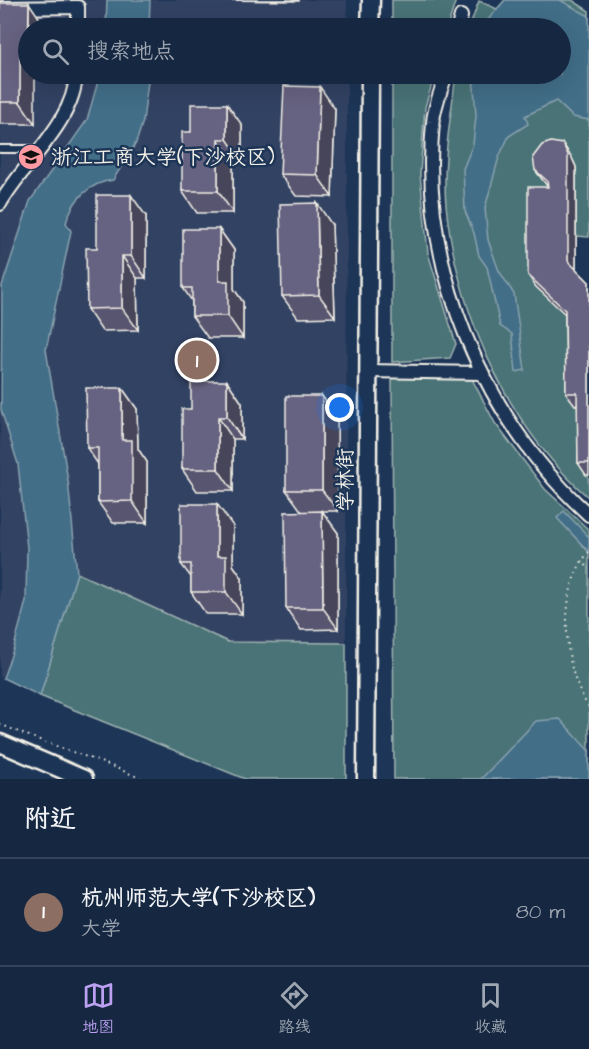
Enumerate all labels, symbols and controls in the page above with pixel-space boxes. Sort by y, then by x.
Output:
search box [18,18,571,84]
icon: search [39,35,72,68]
text: 搜索地点 [87,36,175,67]
school or university icon: 浙江工商大学(下沙校区) [16,142,46,172]
place label: 浙江工商大学(下沙校区) [51,143,275,172]
pin: 1 [178,338,216,382]
your location [325,393,354,422]
street label: 学林街 [331,449,360,512]
text: 附近 [24,801,76,837]
text: 杭州师范大学(下沙校区) [81,883,315,914]
text: 1 [42,898,45,926]
text: 80 m [516,898,565,926]
text: 大学 [81,915,121,943]
tab: 地图 [82,979,115,1038]
tab: 路线 [278,979,311,1038]
tab: 收藏 [474,979,507,1038]

